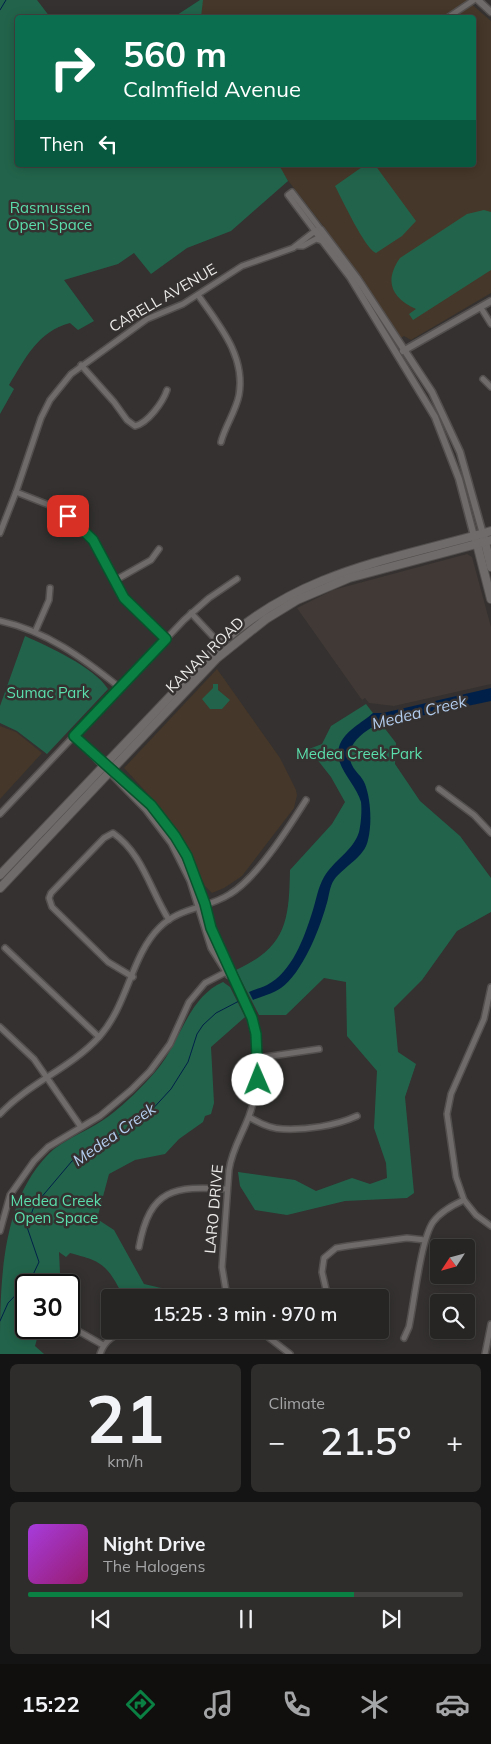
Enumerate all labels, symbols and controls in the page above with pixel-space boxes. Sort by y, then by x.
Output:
text: 560 m [123,32,227,76]
icon: right [40,35,105,100]
text: Calmfield Avenue [123,75,301,103]
icon: left [94,130,122,158]
text: Then [40,132,84,156]
park label: Rasmussen Open Space [8,198,92,234]
street label: CARELL AVENUE [106,259,220,336]
pin [47,495,89,537]
icon: arrive [54,502,82,530]
street label: KANAN ROAD [162,613,248,697]
park label: Sumac Park [6,683,90,702]
water label: Medea Creek [370,690,469,733]
park label: Medea Creek Park [296,744,422,763]
position arrow [231,1053,283,1105]
water label: Medea Creek [69,1098,160,1170]
street label: LARO DRIVE [200,1163,227,1254]
park label: Medea Creek Open Space [11,1191,102,1227]
north arrow [430,1239,475,1284]
map controls [430,1239,475,1339]
speed limit sign: 30 [15,1274,80,1339]
button: search [430,1294,475,1339]
text: 15:25 · 3 min · 970 m [152,1302,338,1326]
text: 21 [86,1378,164,1459]
text: Climate [269,1393,325,1413]
text: 21.5° [320,1417,412,1465]
text: − [269,1424,285,1459]
text: + [446,1424,463,1459]
text: km/h [107,1451,143,1471]
text: Night Drive [103,1532,205,1556]
text: The Halogens [103,1556,205,1576]
icon: previous [87,1605,115,1633]
icon: pause [232,1605,260,1633]
icon: next [377,1605,405,1633]
icon: directions [123,1687,158,1722]
icon: music [201,1687,236,1722]
icon: phone [279,1687,314,1722]
icon: climate [357,1687,392,1722]
icon: car [435,1687,470,1722]
text: 15:22 [21,1690,80,1718]

